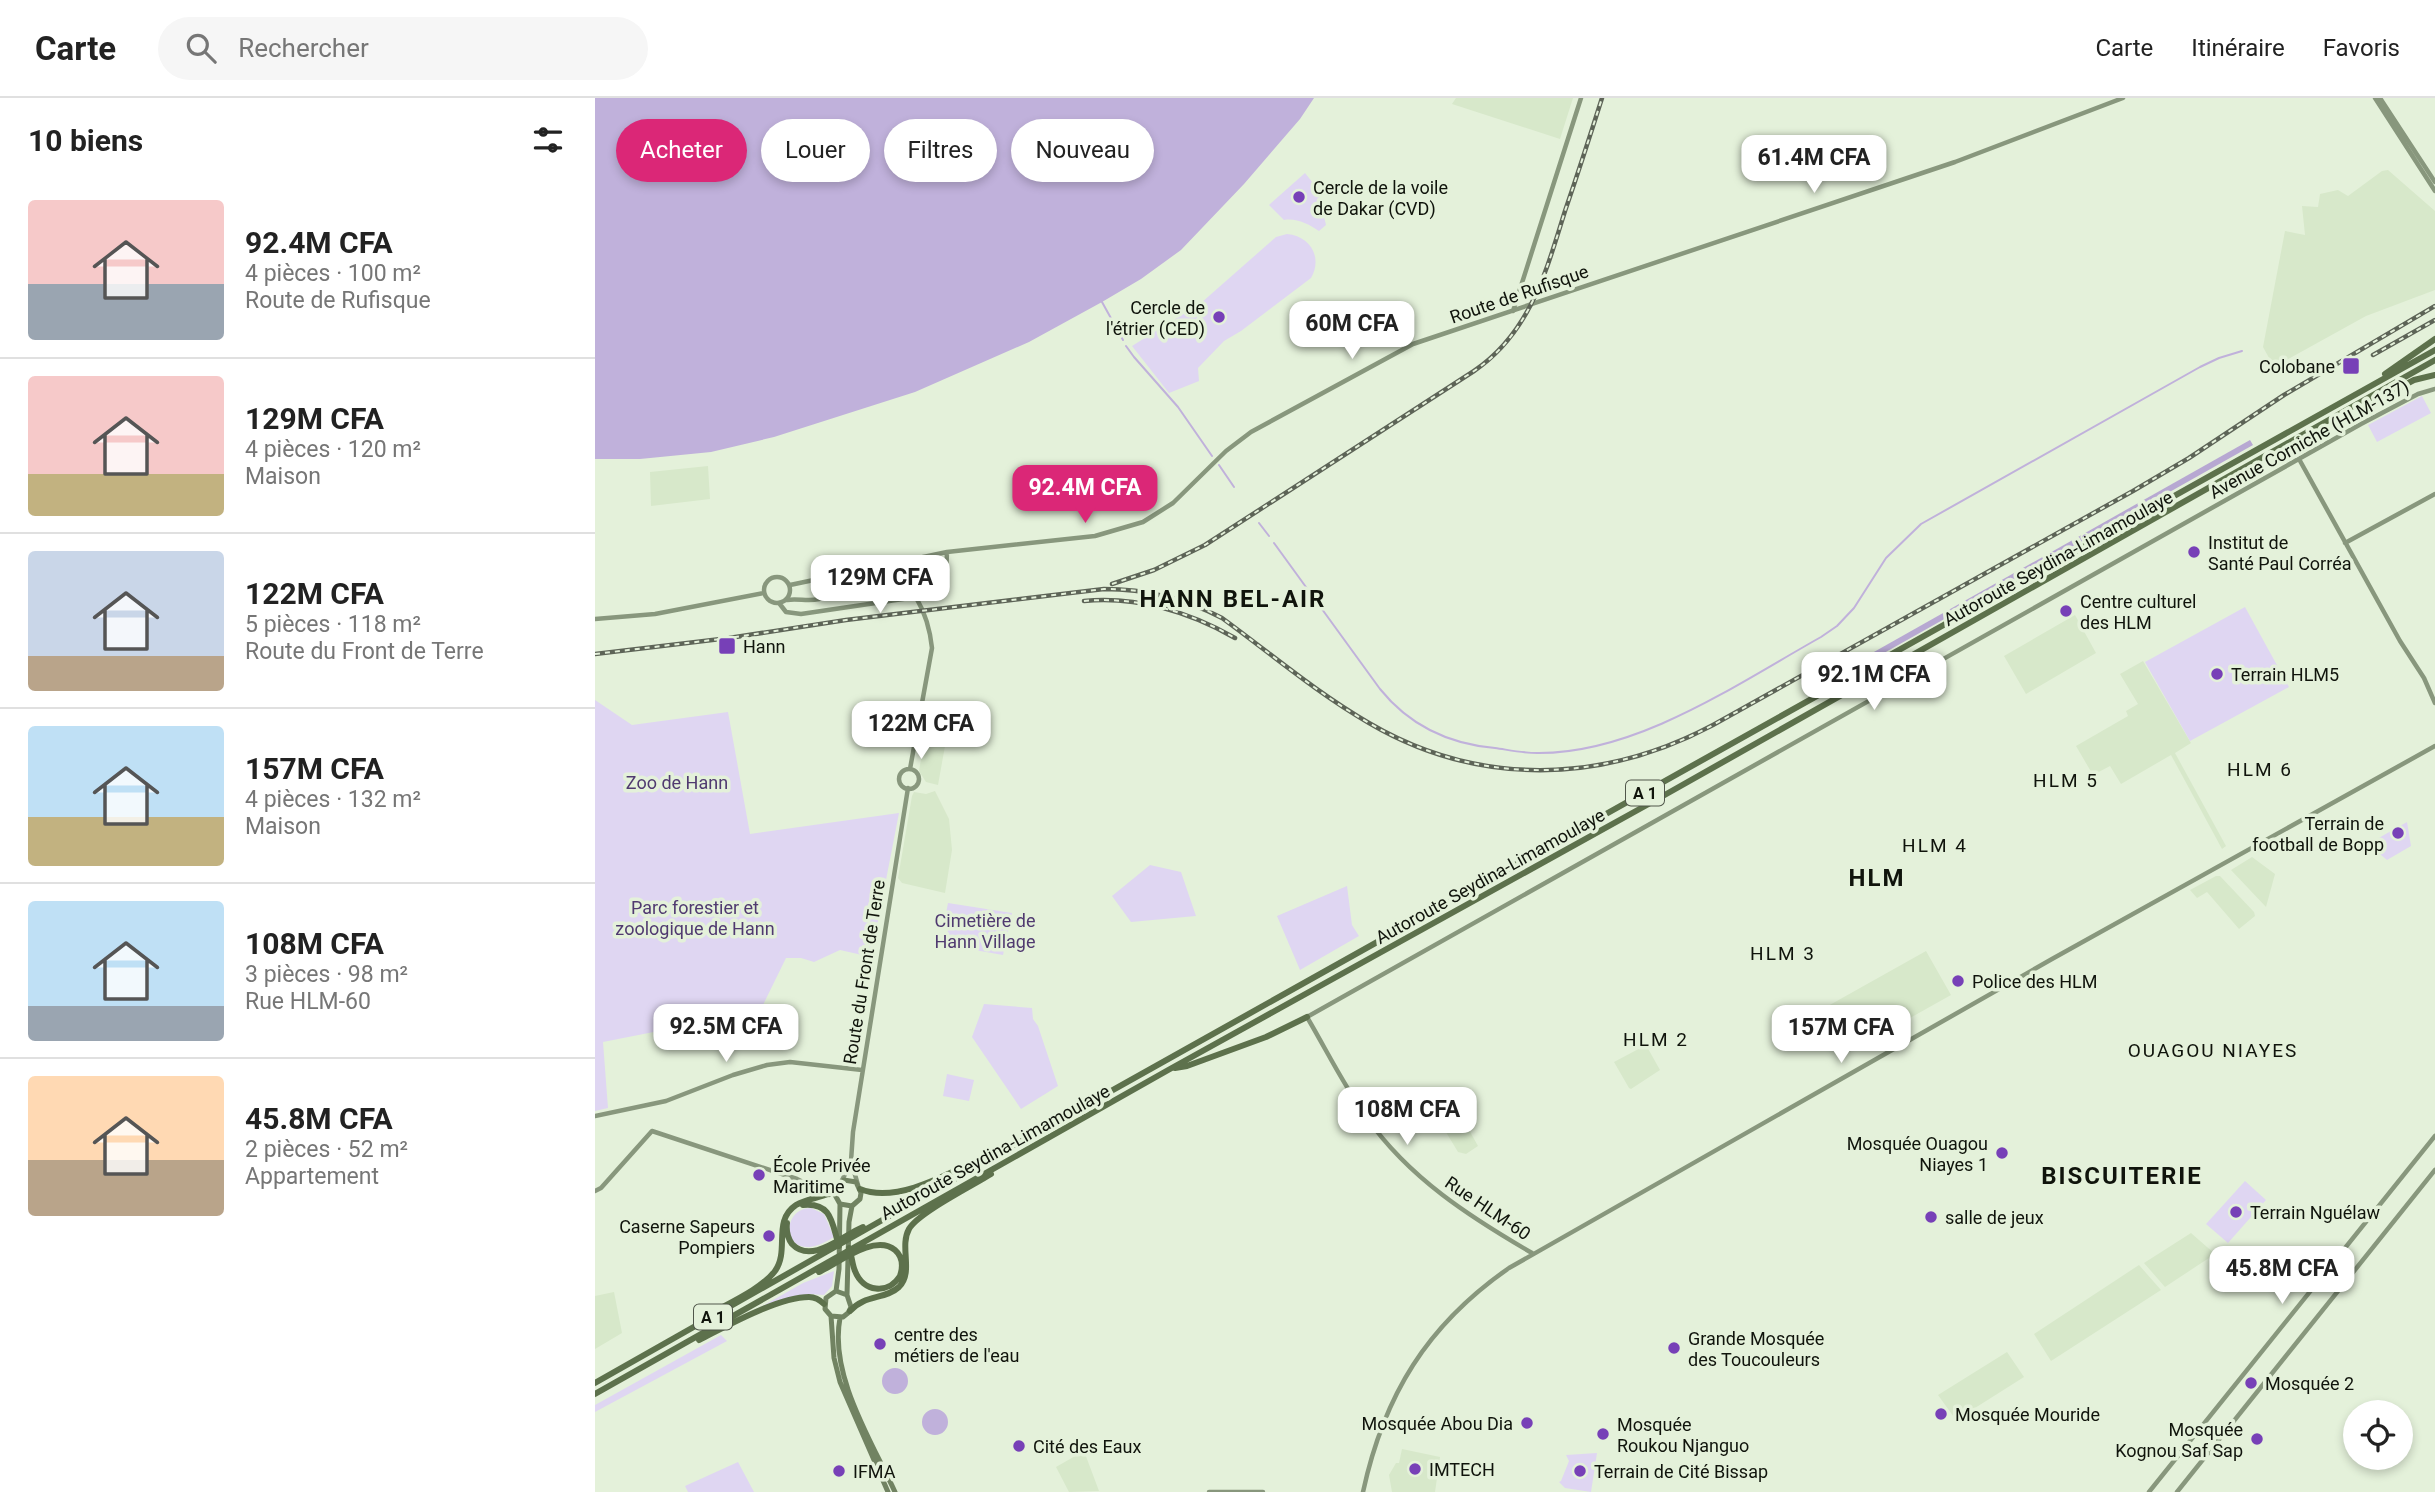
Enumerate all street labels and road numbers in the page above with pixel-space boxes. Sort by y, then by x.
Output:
street label: Route de Rufisque [1447,260,1591,328]
street label: Avenue Corniche (HLM-137) [2205,375,2413,504]
street label: Autoroute Seydina-Limamoulaye [1940,486,2176,630]
road number: A 1 [1626,780,1664,806]
street label: Autoroute Seydina-Limamoulaye [1372,804,1608,948]
street label: Route du Front de Terre [839,878,889,1066]
street label: Autoroute Seydina-Limamoulaye [877,1080,1113,1224]
street label: Rue HLM-60 [1441,1172,1535,1244]
road number: A 1 [694,1304,732,1330]

